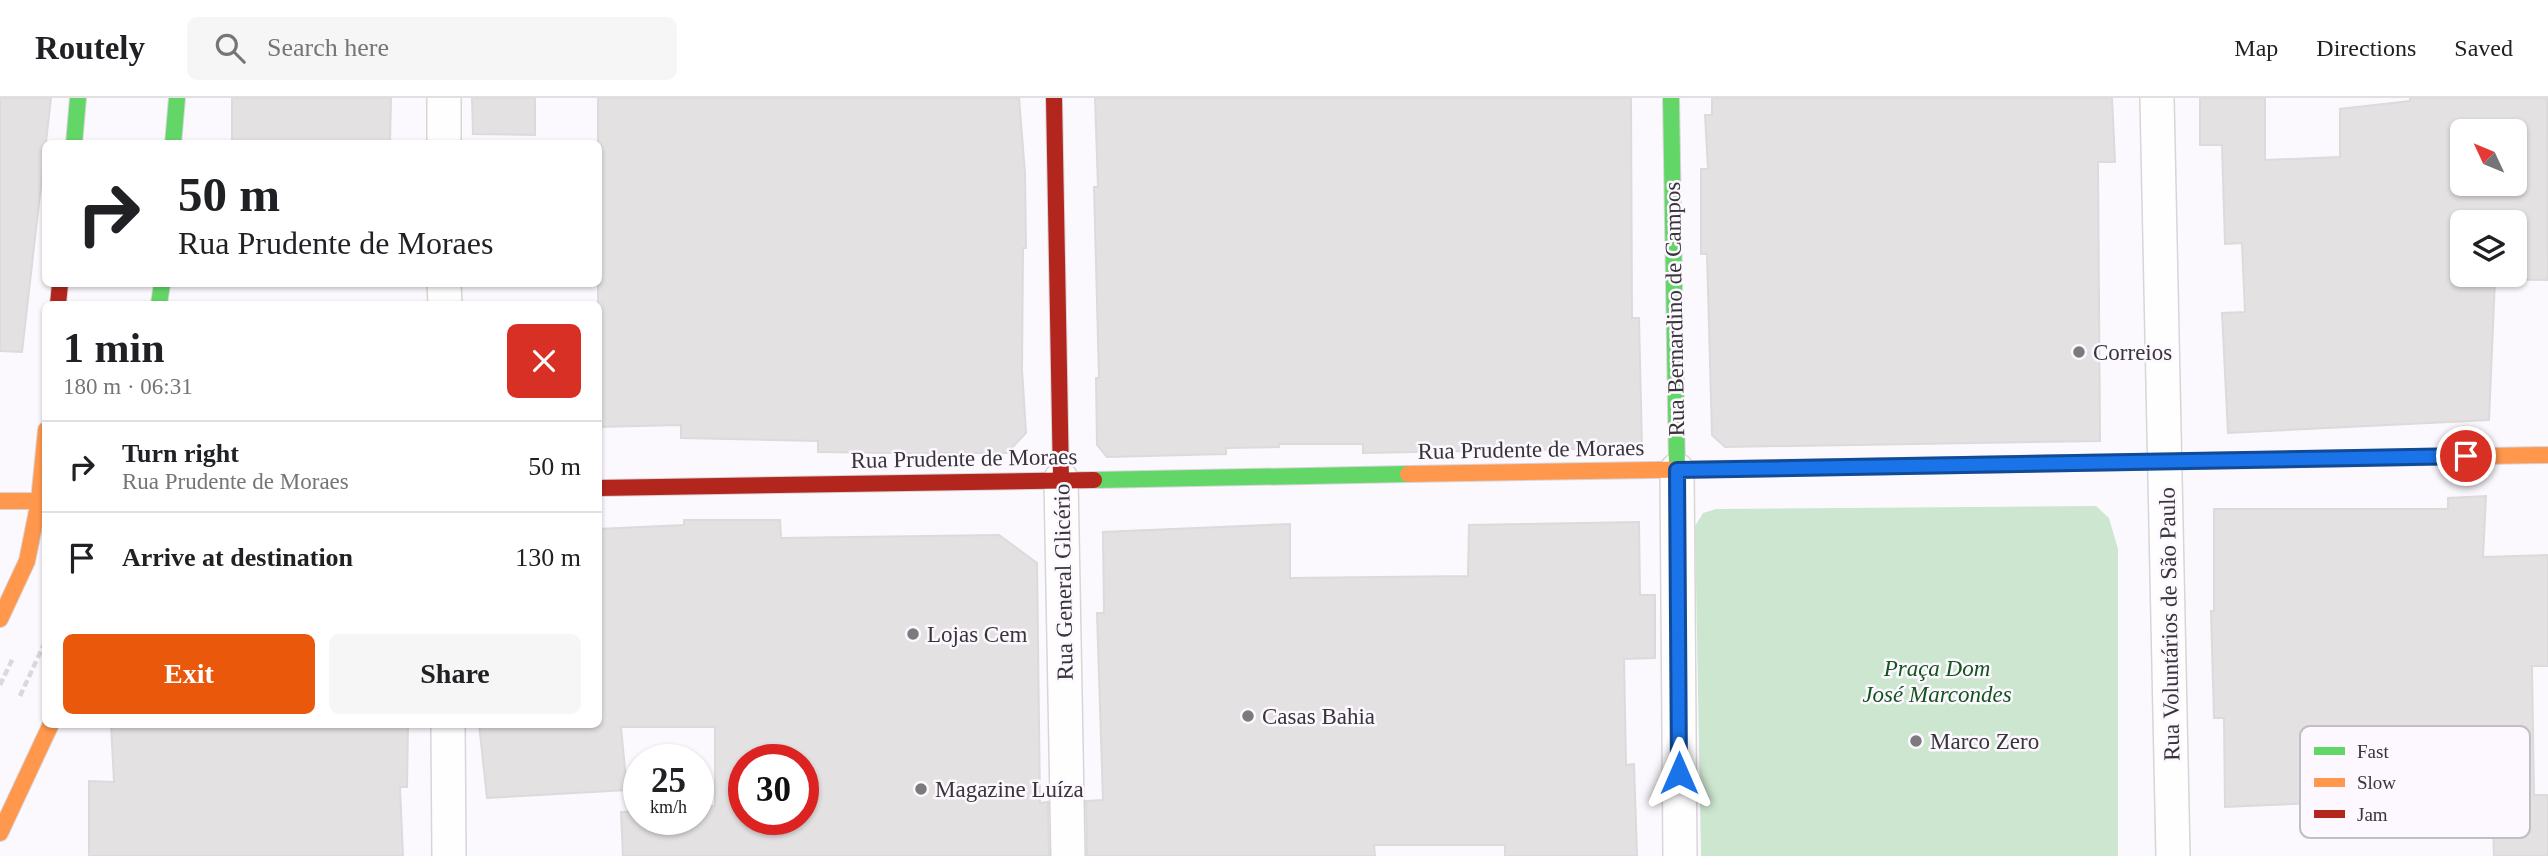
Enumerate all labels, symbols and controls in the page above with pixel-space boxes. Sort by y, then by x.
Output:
search box [187,17,677,80]
icon: search [211,29,249,67]
text: Routely [35,30,145,66]
text: Search here [267,33,389,62]
text: Map [2234,35,2278,61]
text: Directions [2316,35,2416,61]
text: Saved [2454,35,2513,61]
north arrow [2450,119,2527,196]
map controls [2450,119,2527,287]
text: 50 m [178,167,280,222]
icon: right [63,168,154,259]
street label: Rua Bernardino de Campos [1660,181,1689,437]
button: layers [2450,210,2527,287]
text: Rua Prudente de Moraes [178,225,493,261]
button: close [507,324,581,398]
text: 1 min [63,325,165,371]
place label: Correios [2093,340,2172,365]
marker: Correios [2071,344,2087,360]
text: 180 m · 06:31 [63,374,193,399]
pin [2436,426,2496,486]
street label: Rua Prudente de Moraes [1417,435,1645,464]
icon: arrive [2447,437,2485,475]
text: Turn right [122,439,239,468]
street label: Rua Prudente de Moraes [850,444,1078,473]
icon: right [63,448,101,486]
text: 50 m [528,452,581,481]
text: Rua Prudente de Moraes [122,469,349,494]
street label: Rua General Glicério [1049,483,1078,681]
street label: Rua Voluntários de São Paulo [2155,487,2184,761]
icon: arrive [63,539,101,577]
text: Arrive at destination [122,543,353,572]
text: 130 m [515,543,581,572]
place label: Lojas Cem [927,622,1027,647]
marker: Lojas Cem [905,626,921,642]
button: Exit [63,634,315,714]
button: Share [329,634,581,714]
park label: Praça Dom José Marcondes [1862,656,2012,707]
place label: Casas Bahia [1262,704,1375,729]
marker: Casas Bahia [1240,708,1256,724]
legend [2300,726,2530,838]
place label: Marco Zero [1930,729,2039,754]
marker: Marco Zero [1908,733,1924,749]
position arrow [1642,736,1716,810]
text: Fast [2357,741,2389,762]
speed limit sign: 30 [728,744,819,835]
text: 25 [651,761,686,800]
text: Slow [2357,772,2396,793]
place label: Magazine Luíza [935,777,1084,802]
marker: Magazine Luíza [913,781,929,797]
text: km/h [650,797,687,817]
text: Jam [2357,804,2388,825]

